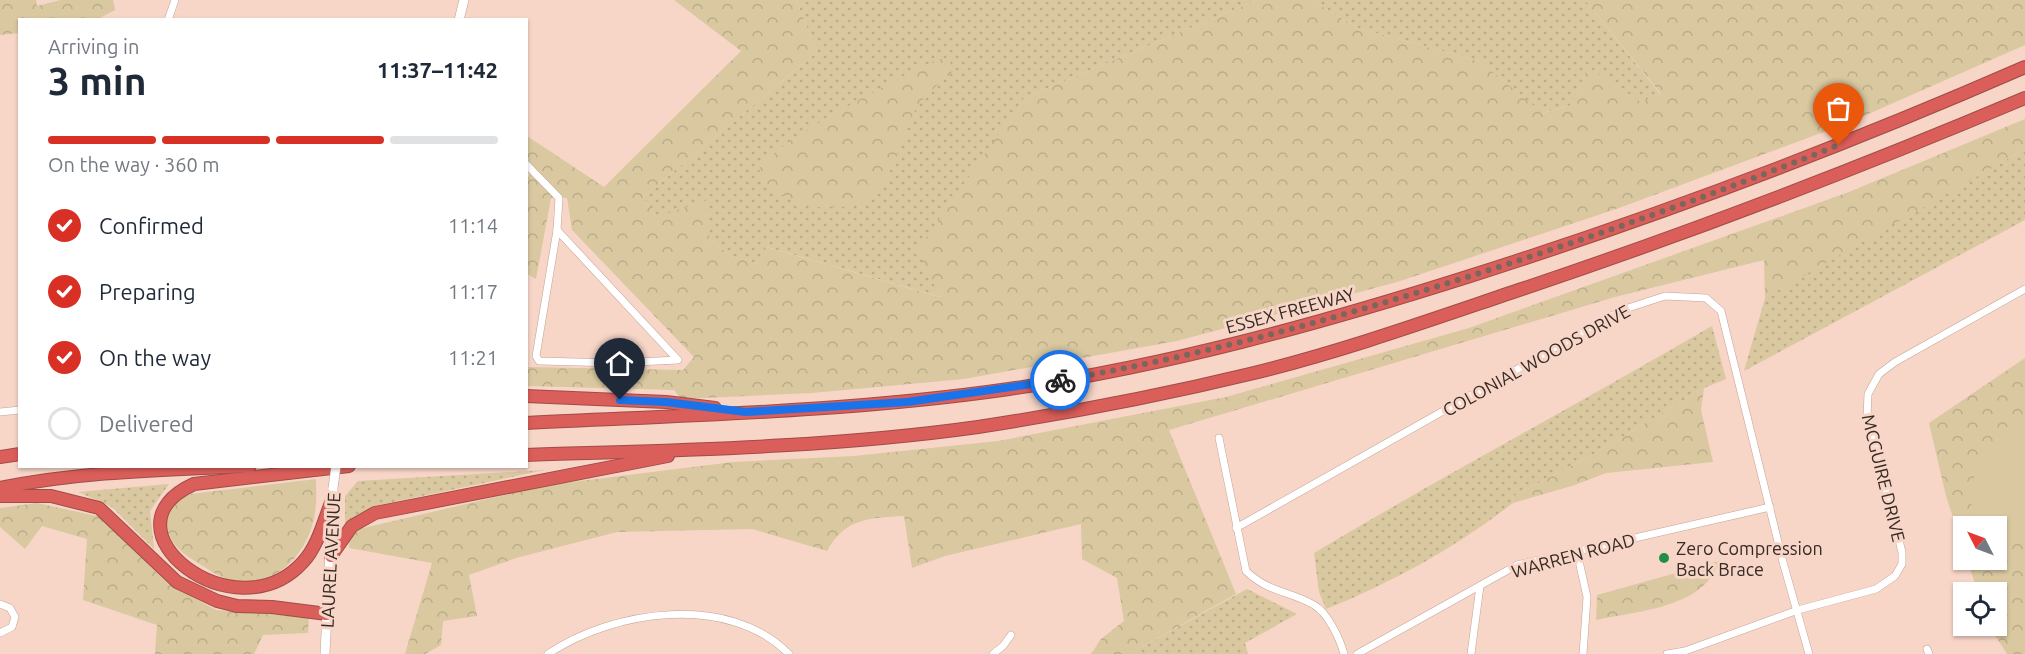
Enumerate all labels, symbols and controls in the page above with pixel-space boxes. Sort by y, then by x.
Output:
text: Arriving in [48,35,139,58]
text: 11:37–11:42 [377,57,498,82]
text: 3 min [48,59,147,102]
pin [1813,83,1864,145]
icon: bag [1822,92,1855,125]
text: On the way · 360 m [48,153,220,176]
icon: check [48,209,81,242]
text: Confirmed [99,213,204,238]
text: 11:14 [448,214,498,237]
icon: check [48,275,81,308]
text: Preparing [99,279,196,304]
text: 11:17 [448,280,498,303]
street label: ESSEX FREEWAY [1223,283,1357,337]
street label: COLONIAL WOODS DRIVE [1439,300,1633,420]
pin [594,338,645,400]
icon: check [48,341,81,374]
text: On the way [99,345,211,370]
text: 11:21 [448,346,498,369]
icon: home [603,347,636,380]
courier [1030,350,1090,410]
icon: bike [1044,364,1077,397]
text: Delivered [99,411,194,436]
street label: MCGUIRE DRIVE [1858,412,1910,544]
street label: LAUREL AVENUE [316,492,344,628]
north arrow [1953,516,2007,570]
map controls [1953,516,2007,636]
street label: WARREN ROAD [1509,529,1637,581]
place label: Zero Compression Back Brace [1676,538,1823,579]
marker: Zero Compression Back Brace [1657,551,1671,565]
button: locate [1953,582,2007,636]

